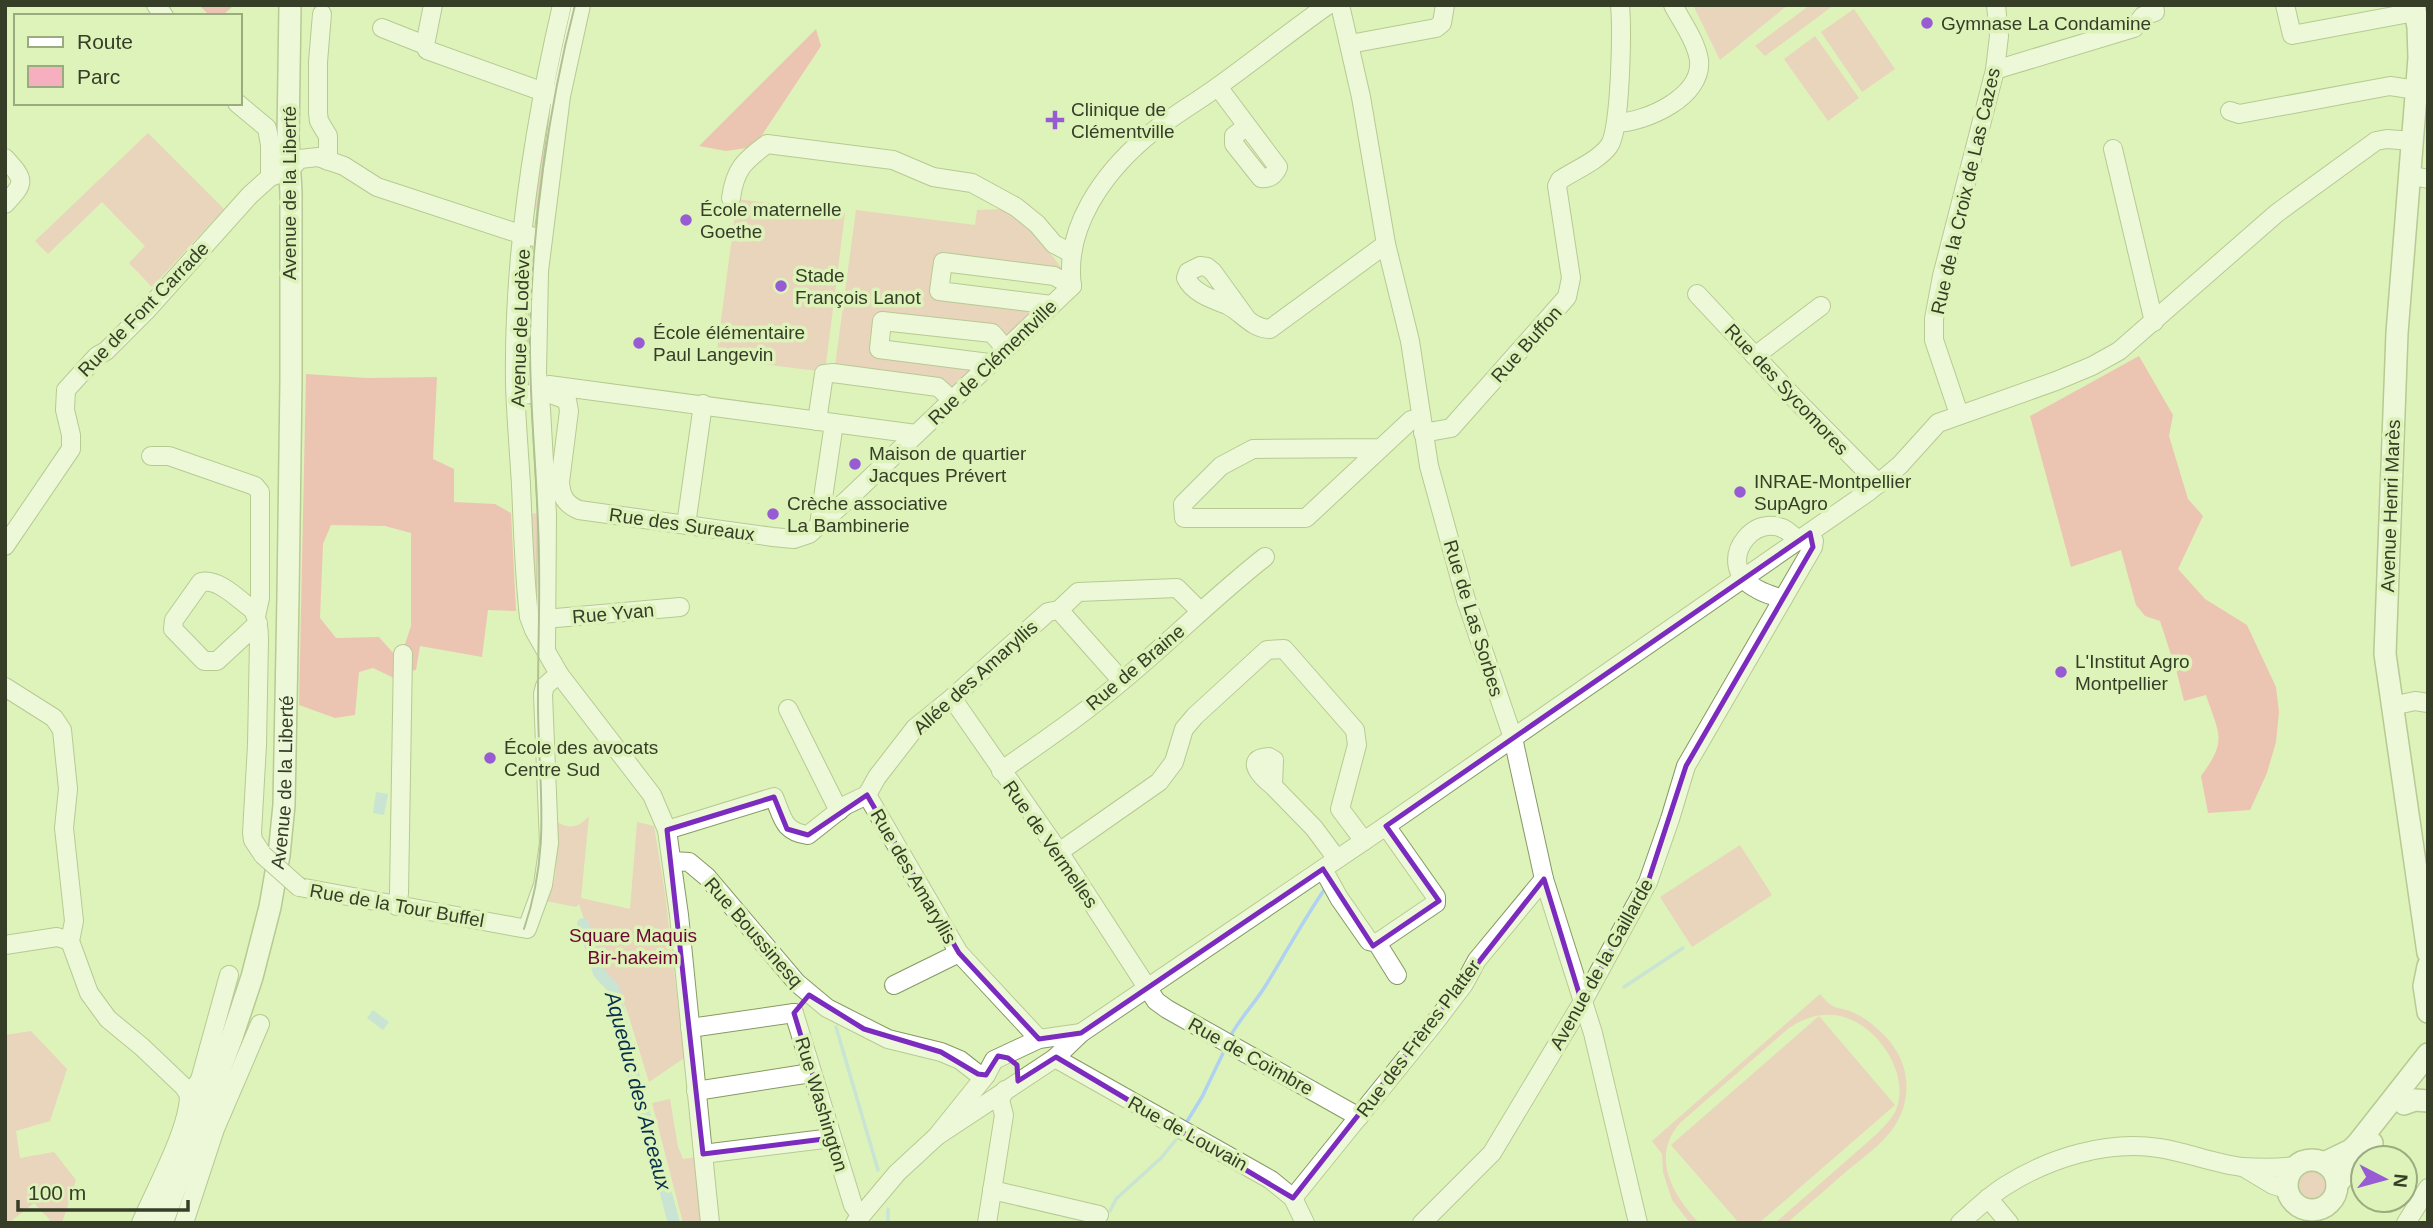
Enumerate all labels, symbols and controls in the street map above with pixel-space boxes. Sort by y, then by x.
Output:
place label: Gymnase La Condamine [1941,13,2151,34]
legend [14,14,242,105]
marker: Gymnase La Condamine [1919,15,1935,31]
text: Route [77,30,133,53]
text: Parc [77,65,120,88]
street label: Rue de la Croix de Las Cazes [1927,66,2004,316]
place label: Clinique de Clémentville [1071,99,1174,142]
street label: Avenue de la Liberté [279,106,300,280]
marker: Clinique de Clémentville [1045,110,1065,130]
place label: École maternelle Goethe [700,199,842,242]
marker: École maternelle Goethe [678,212,694,228]
street label: Rue de Font Carrade [74,238,213,381]
street label: Avenue de Lodève [507,249,534,407]
place label: Stade François Lanot [795,265,921,308]
marker: Stade François Lanot [773,278,789,294]
street label: Rue de Clémentville [924,296,1061,429]
street label: Rue Buffon [1487,302,1566,387]
street label: Rue des Sycomores [1721,320,1853,459]
place label: École élémentaire Paul Langevin [653,322,805,365]
marker: École élémentaire Paul Langevin [631,335,647,351]
street label: Avenue Henri Marès [2377,419,2404,593]
place label: Maison de quartier Jacques Prévert [869,443,1027,486]
marker: Maison de quartier Jacques Prévert [847,456,863,472]
place label: INRAE-Montpellier SupAgro [1754,471,1912,514]
marker: INRAE-Montpellier SupAgro [1732,484,1748,500]
place label: Crèche associative La Bambinerie [787,493,948,536]
street label: Rue des Sureaux [608,504,757,545]
marker: Crèche associative La Bambinerie [765,506,781,522]
street label: Rue de Las Sorbes [1440,537,1507,699]
street label: Rue Yvan [571,599,655,628]
street label: Allée des Amaryllis [909,616,1042,739]
street label: Rue de Braine [1082,620,1189,714]
place label: L'Institut Agro Montpellier [2075,651,2190,694]
marker: L'Institut Agro Montpellier [2053,664,2069,680]
street label: Avenue de la Liberté [267,695,297,871]
place label: École des avocats Centre Sud [504,737,658,780]
marker: École des avocats Centre Sud [482,750,498,766]
street label: Rue de Vermelles [999,777,1102,912]
street label: Rue des Amaryllis [866,805,961,947]
street label: Rue Boussinesq [700,873,807,991]
street label: Avenue de la Gaillarde [1546,875,1657,1053]
street label: Rue de la Tour Buffel [308,880,486,931]
park label: Square Maquis Bir-hakeim [569,925,697,968]
street label: Rue des Frères Platter [1352,955,1485,1121]
water label: Aqueduc des Arceaux [600,987,676,1194]
street label: Rue de Coïmbre [1185,1013,1317,1099]
street label: Rue Washington [791,1034,852,1174]
street label: Rue de Louvain [1124,1092,1251,1175]
north arrow [2349,1144,2419,1214]
scale bar [18,1168,187,1212]
text: N [2389,1173,2412,1189]
text: 100 m [28,1181,86,1204]

